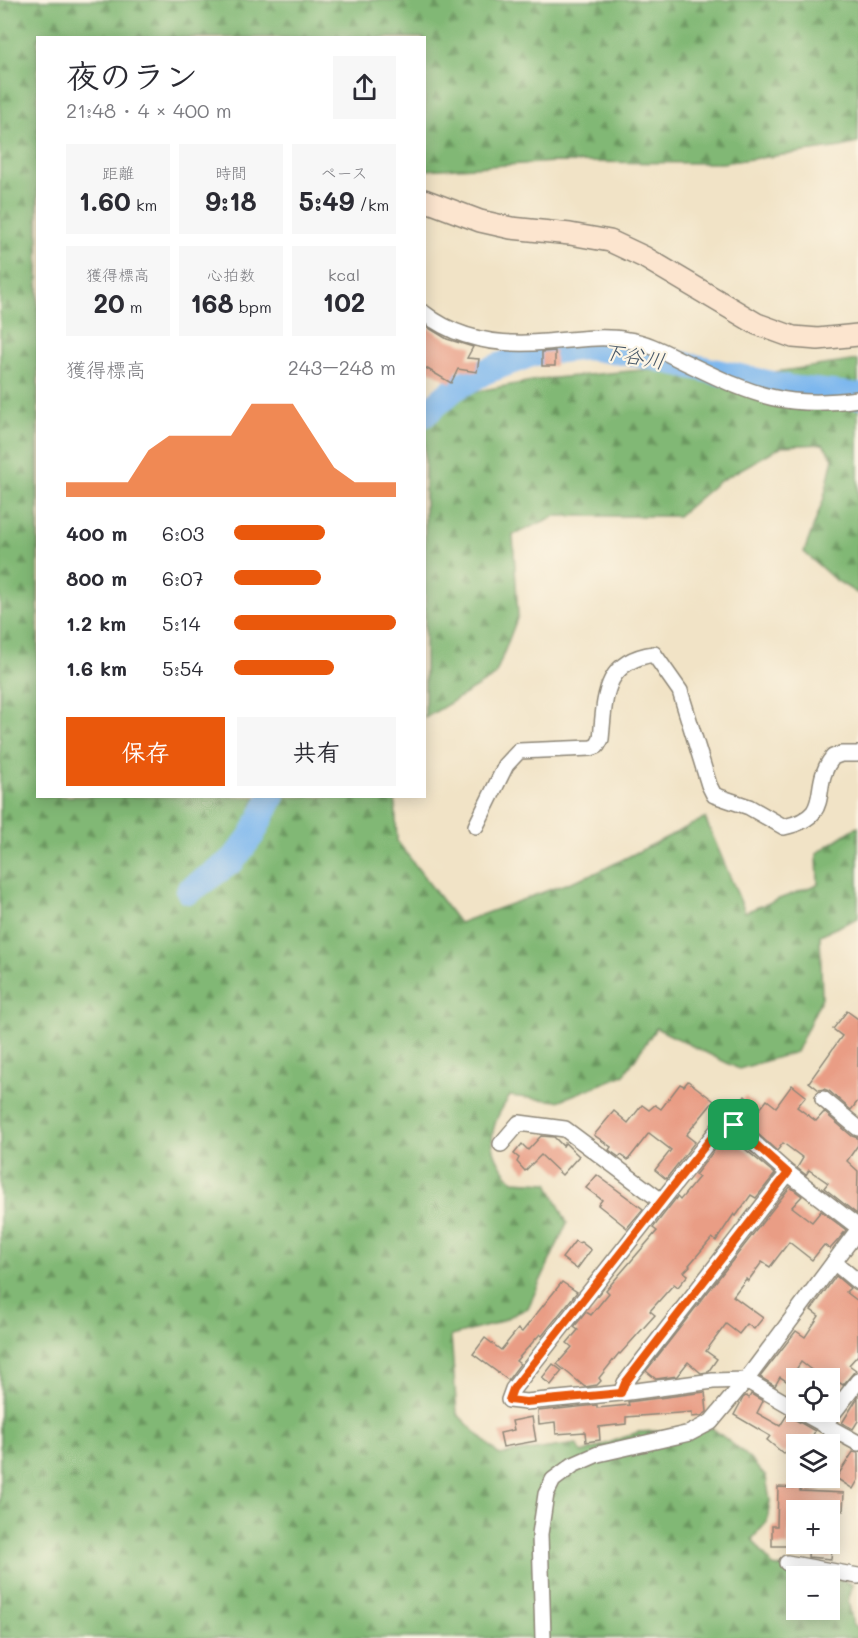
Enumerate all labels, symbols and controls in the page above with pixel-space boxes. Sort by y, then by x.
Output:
text: 夜のラン [66,53,198,96]
button: share [333,56,396,119]
text: 21:48 · 4 × 400 m [66,97,232,123]
text: 距離 [102,162,134,183]
text: 時間 [215,162,247,183]
text: ペース [320,162,368,183]
text: 1.60 [79,184,131,218]
text: 9:18 [205,184,257,218]
text: 5:49 [299,184,354,218]
text: km [131,194,157,215]
text: /km [354,194,389,215]
text: 獲得標高 [86,264,150,285]
text: 心拍数 [207,264,255,285]
text: kcal [328,264,360,285]
text: 102 [323,285,365,319]
text: 20 [93,286,125,320]
text: 168 [190,286,234,320]
text: m [125,296,143,317]
text: bpm [234,296,272,317]
water label: 下谷川 [601,336,667,374]
text: 243–248 m [288,354,396,380]
text: 獲得標高 [66,356,146,382]
text: 400 m [66,520,127,546]
text: 6:03 [162,520,204,546]
text: 800 m [66,565,127,591]
text: 6:07 [162,565,204,591]
text: 1.2 km [66,610,126,636]
text: 5:14 [162,610,201,636]
text: 1.6 km [66,655,127,681]
text: 5:54 [162,655,203,681]
button: 保存 [66,717,225,786]
button: 共有 [237,717,396,786]
pin [708,1099,759,1150]
icon: arrive [717,1108,750,1141]
map controls [786,1368,840,1620]
button: locate [786,1368,840,1422]
button: layers [786,1434,840,1488]
button: + [786,1500,840,1554]
button: − [786,1566,840,1620]

